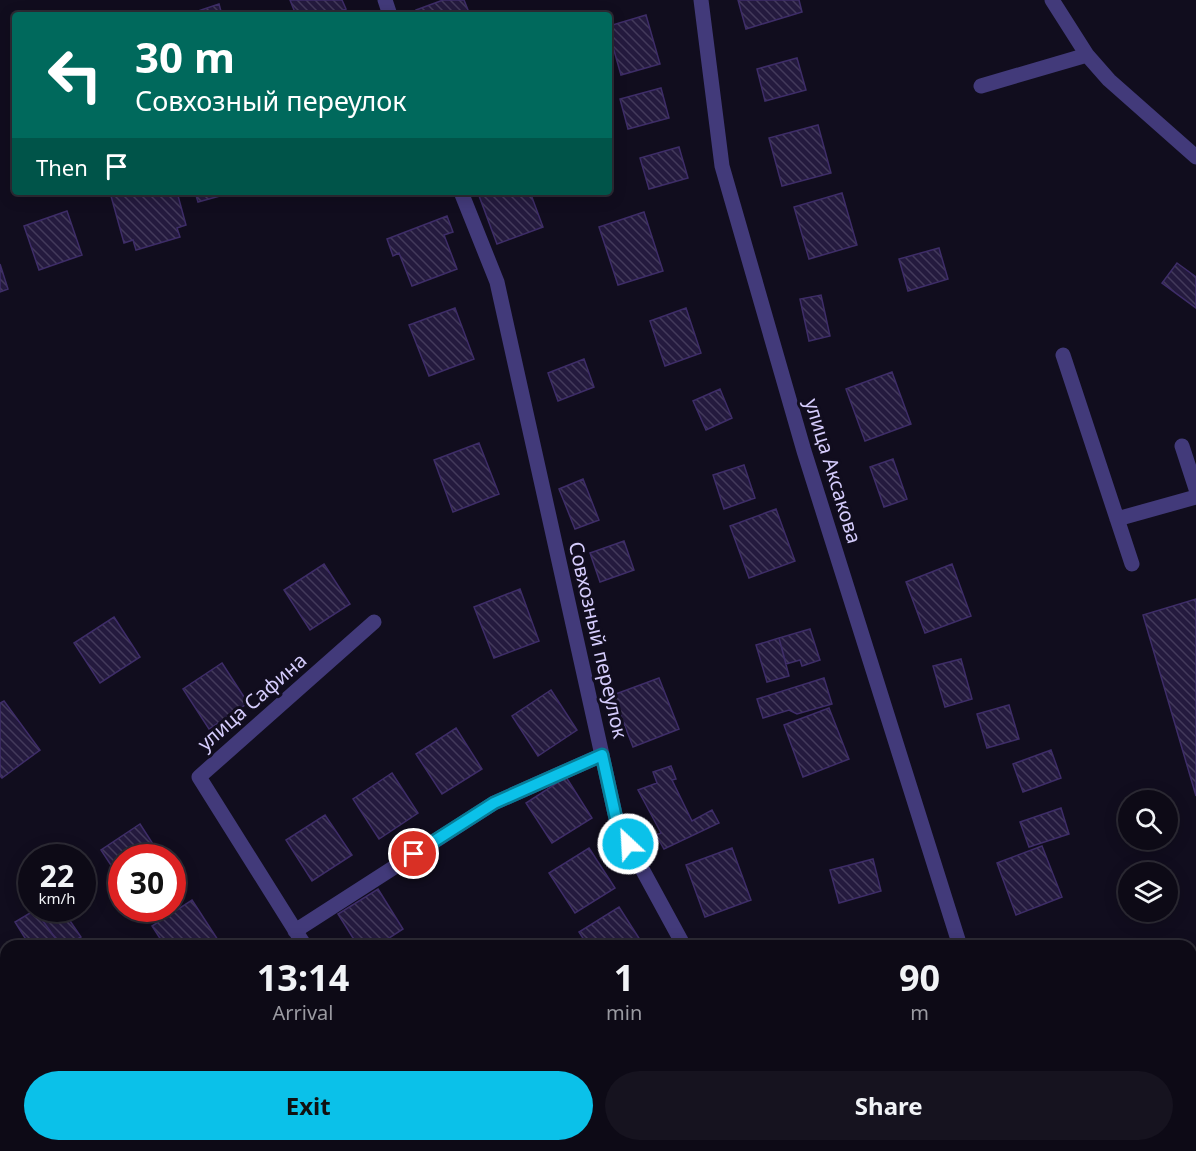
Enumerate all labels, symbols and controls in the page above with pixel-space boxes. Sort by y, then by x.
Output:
text: 30 m [135,28,235,85]
icon: left [36,36,114,114]
text: Совхозный переулок [135,82,407,119]
icon: arrive [100,150,133,183]
text: Then [36,152,88,182]
street label: улица Аксакова [799,395,868,547]
street label: Совхозный переулок [563,539,634,741]
street label: улица Сафина [191,647,312,757]
map controls [1118,790,1178,922]
button: search [1118,790,1178,850]
position arrow [596,812,660,876]
pin [388,828,439,879]
icon: arrive [397,837,430,870]
speed limit sign: 30 [108,844,186,922]
text: 22 [40,855,74,896]
button: layers [1118,862,1178,922]
text: km/h [39,888,75,908]
text: 13:14 [257,953,349,1002]
text: 1 [614,953,634,1002]
text: 90 [899,953,940,1002]
text: Arrival [273,999,334,1026]
text: min [606,999,642,1026]
text: m [910,999,929,1026]
button: Exit [24,1071,593,1140]
button: Share [605,1071,1173,1140]

